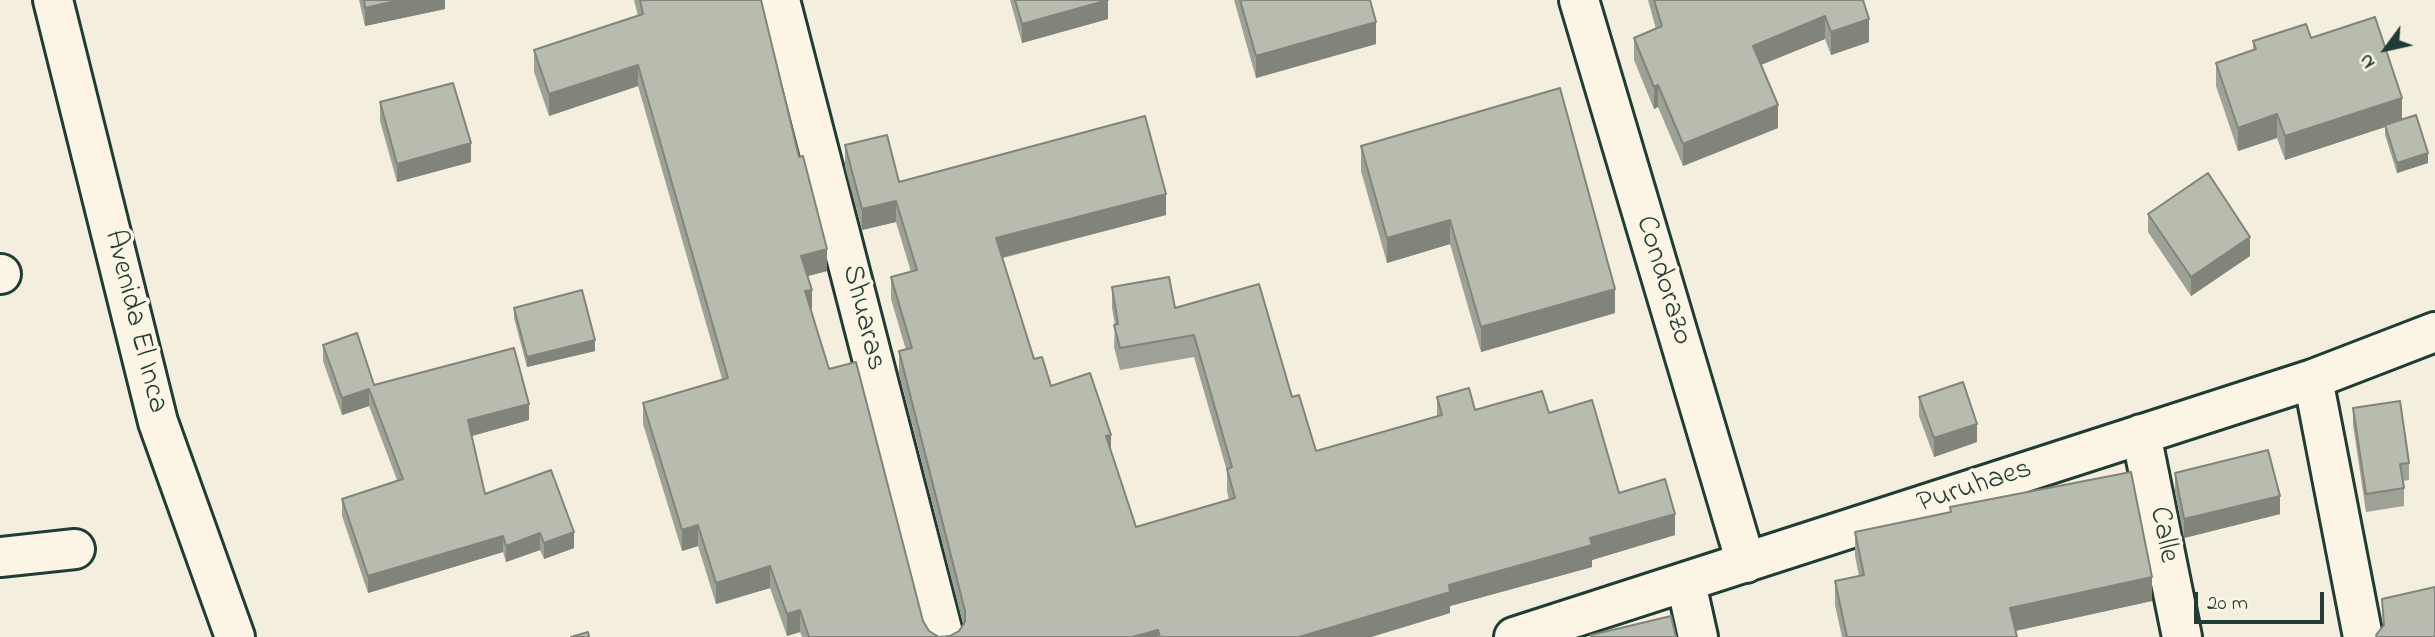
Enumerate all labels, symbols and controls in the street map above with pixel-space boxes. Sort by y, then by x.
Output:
north arrow [2351,14,2421,84]
text: N [2353,48,2383,73]
street label: Condorazo [1625,212,1699,350]
street label: Avenida El Inca [94,227,174,417]
street label: Shuaras [832,261,892,375]
street label: Puruhaes [1913,453,2037,523]
street label: Calle [2139,504,2185,566]
scale bar [2197,578,2326,622]
text: 20 m [2207,589,2248,619]

